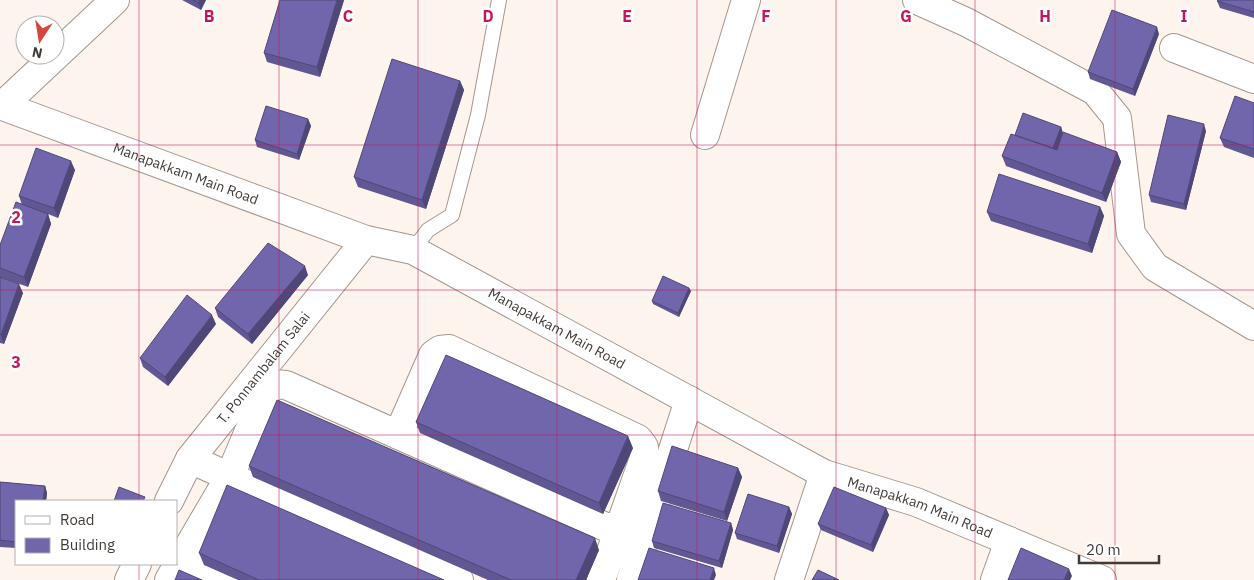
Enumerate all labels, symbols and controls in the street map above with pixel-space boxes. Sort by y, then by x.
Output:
text: B [204,6,215,26]
text: C [343,6,353,26]
text: D [482,6,494,26]
text: E [622,6,632,26]
text: F [761,6,771,26]
text: G [900,6,912,26]
text: H [1039,6,1051,26]
text: I [1181,6,1188,26]
north arrow [15,15,65,65]
text: N [30,43,44,63]
street label: Manapakkam Main Road [111,139,261,209]
text: 2 [11,207,21,227]
street label: Manapakkam Main Road [485,284,629,373]
street label: T. Ponnambalam Salai [213,308,314,427]
text: 3 [11,352,21,372]
street label: Manapakkam Main Road [845,473,995,542]
legend [15,500,178,565]
text: Road [60,510,95,529]
scale bar [1079,532,1159,564]
text: Building [60,535,115,554]
text: 20 m [1086,540,1121,559]

